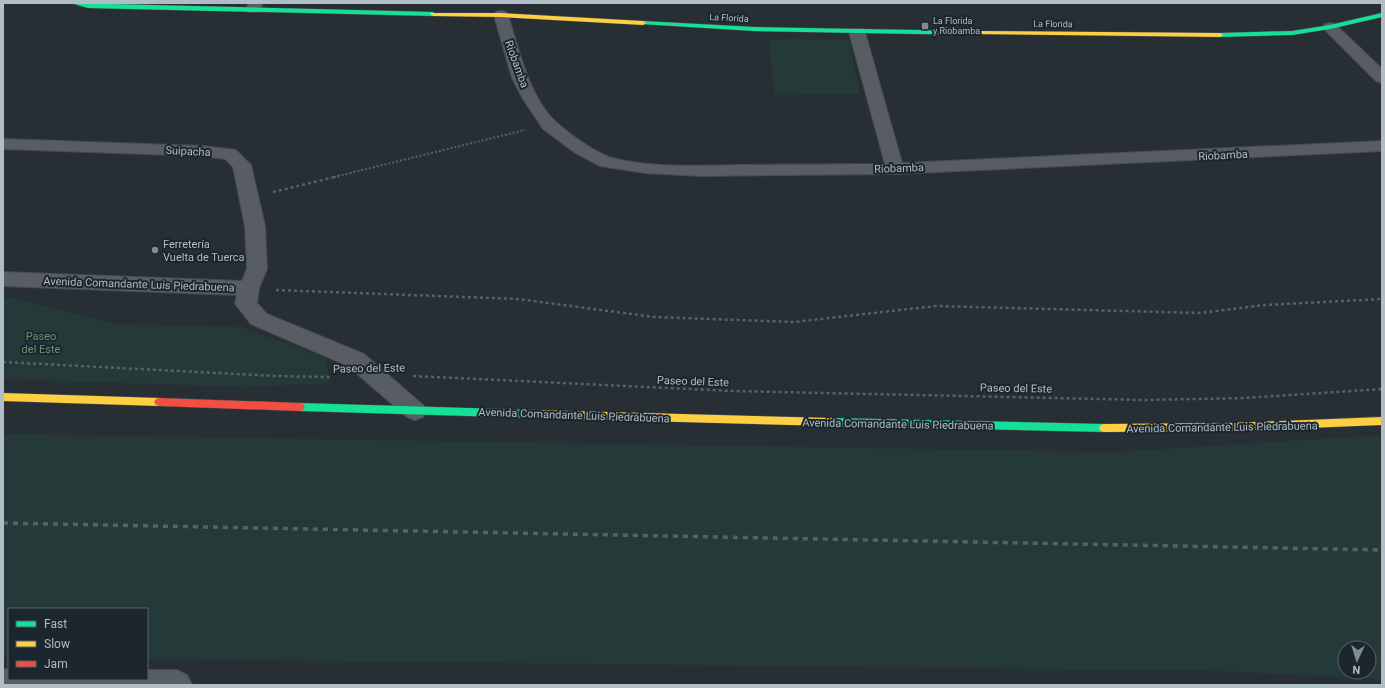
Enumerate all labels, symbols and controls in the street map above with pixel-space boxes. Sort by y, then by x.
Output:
street label: La Florida [709,12,749,24]
place label: La Florida y Riobamba [933,16,980,36]
street label: La Florida [1033,19,1073,29]
marker: La Florida y Riobamba [920,21,930,31]
street label: Riobamba [502,39,531,90]
street label: Suipacha [165,144,211,159]
street label: Riobamba [1198,148,1248,163]
street label: Riobamba [874,161,924,176]
place label: Ferretería Vuelta de Tuerca [163,238,245,264]
marker: Ferretería Vuelta de Tuerca [150,245,160,255]
street label: Avenida Comandante Luis Piedrabuena [43,275,235,294]
park label: Paseo del Este [22,330,61,356]
street label: Paseo del Este [333,361,405,376]
street label: Paseo del Este [657,374,729,389]
street label: Paseo del Este [980,381,1052,396]
street label: Avenida Comandante Luis Piedrabuena [478,406,670,425]
street label: Avenida Comandante Luis Piedrabuena [802,416,994,433]
street label: Avenida Comandante Luis Piedrabuena [1126,419,1318,436]
legend [8,608,148,680]
text: Fast [44,617,67,631]
text: Slow [44,637,70,651]
north arrow [1337,640,1377,680]
text: Jam [44,657,68,671]
text: N [1352,663,1361,676]

